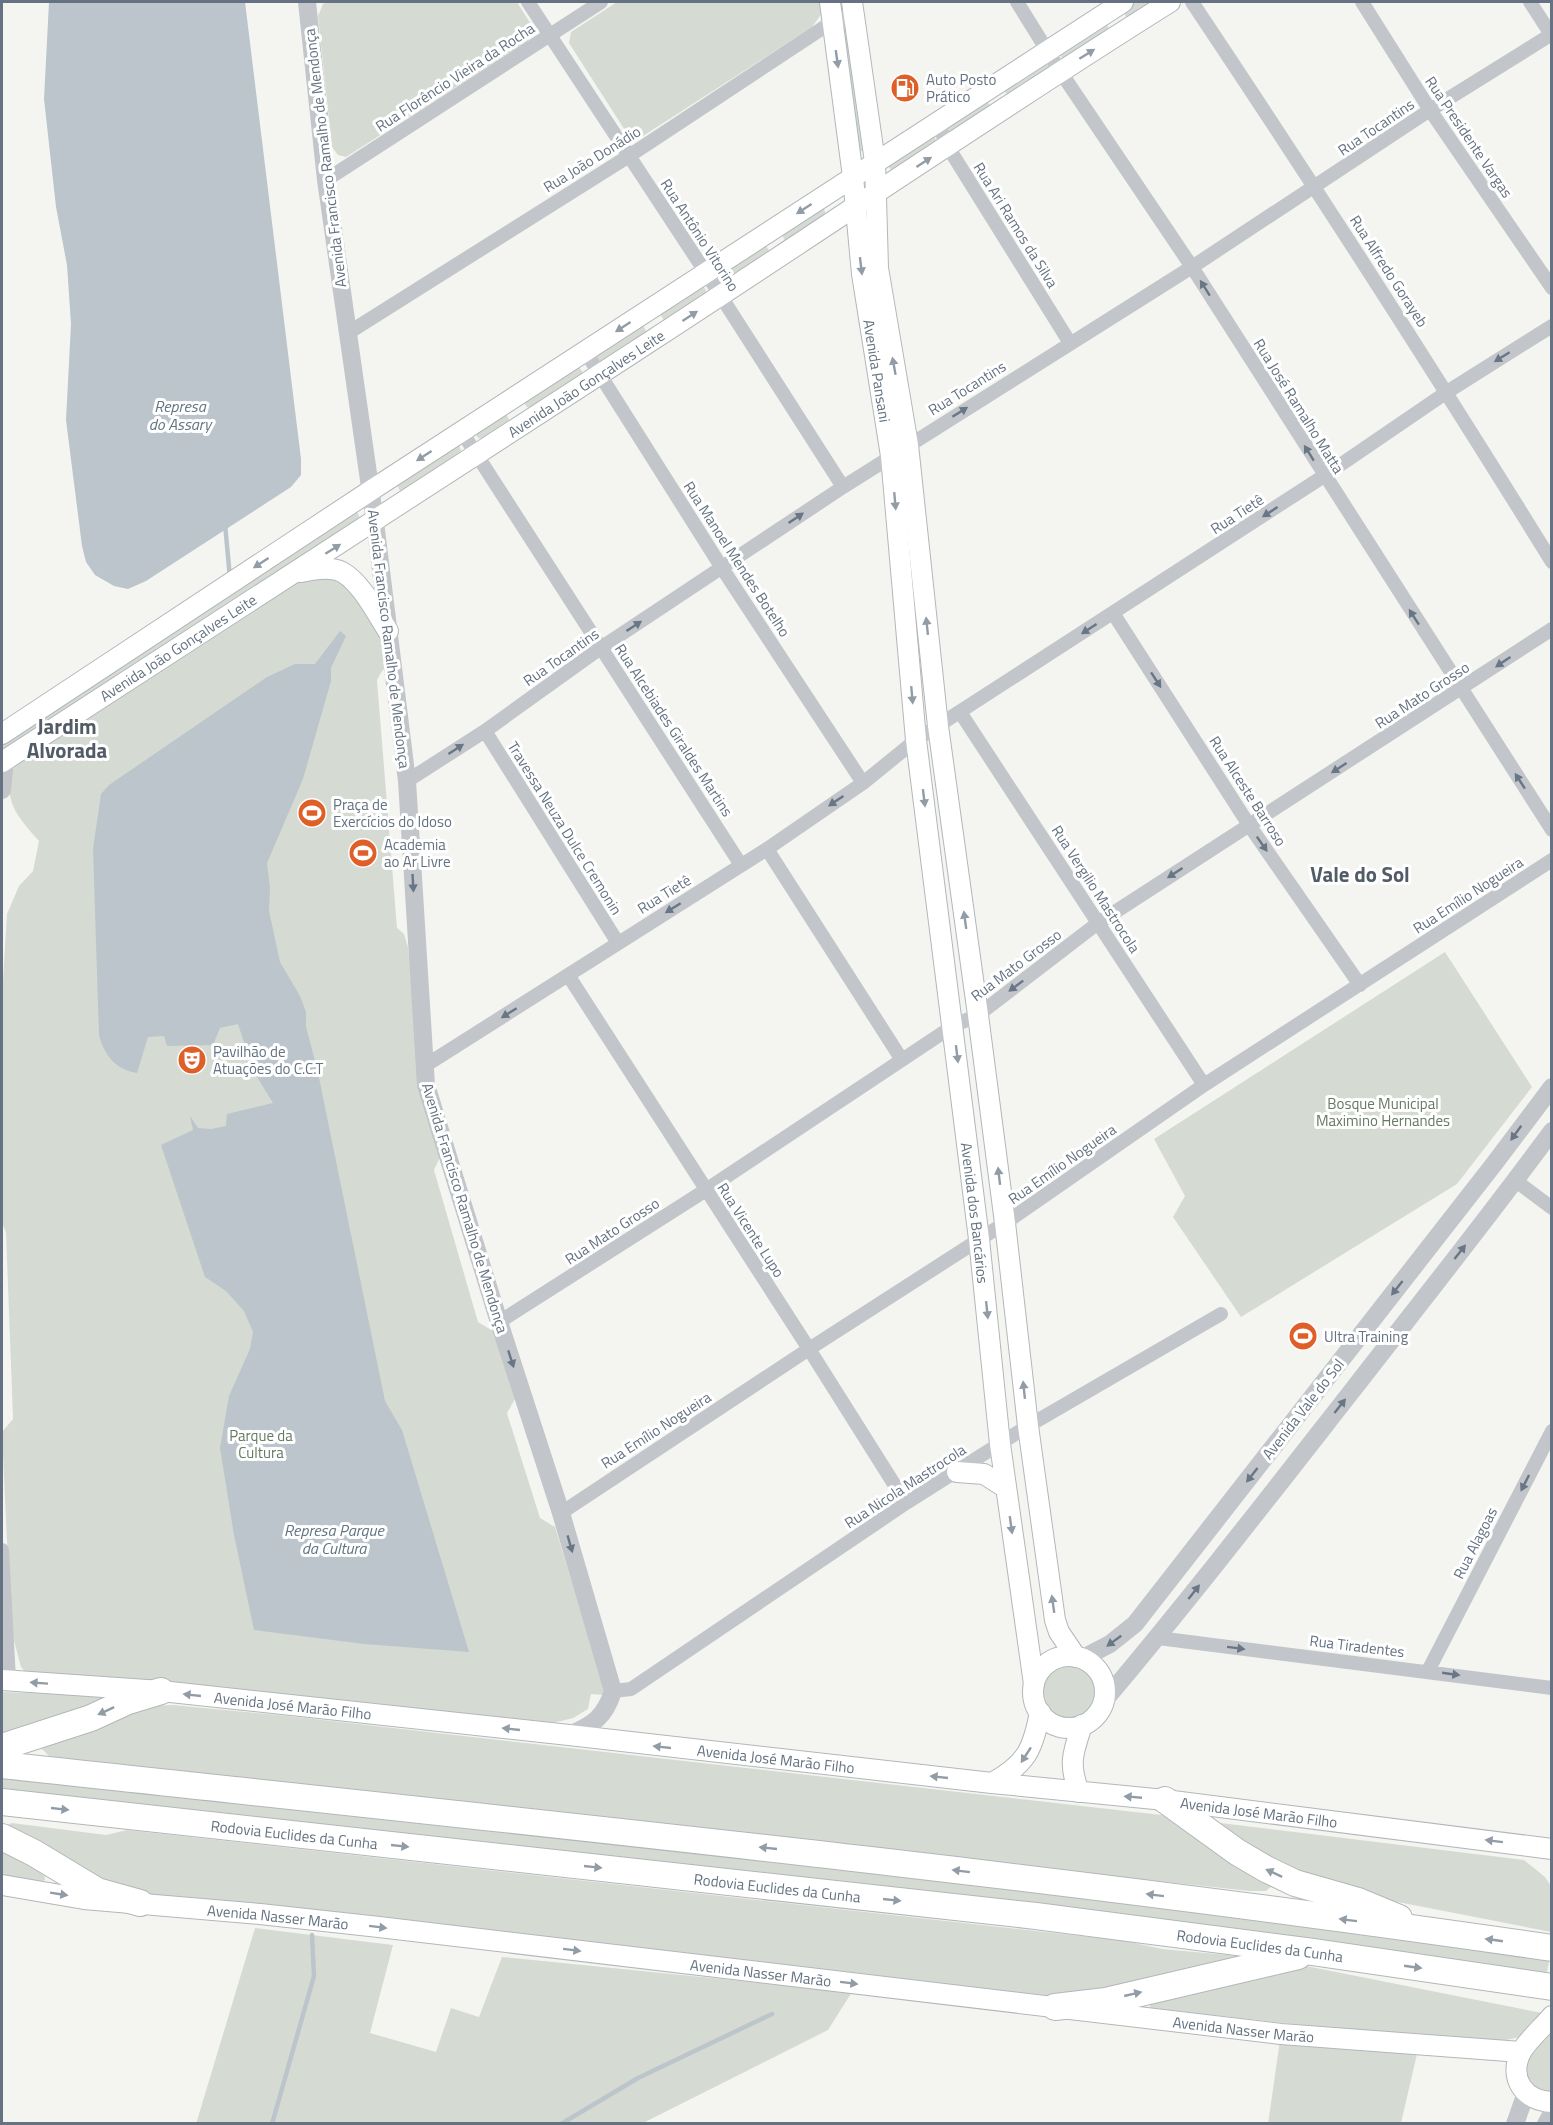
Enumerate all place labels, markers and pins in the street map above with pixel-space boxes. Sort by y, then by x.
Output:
place label: Auto Posto Prático [926,68,996,108]
fuel station icon: Auto Posto Prático [889,72,921,104]
place label: Praça de Exercícios do Idoso [333,793,452,833]
sports icon: Praça de Exercícios do Idoso [296,797,328,829]
place label: Academia ao Ar Livre [384,833,450,873]
sports icon: Academia ao Ar Livre [347,837,379,869]
place label: Pavilhão de Atuações do C.C.T [213,1040,324,1080]
theatre icon: Pavilhão de Atuações do C.C.T [176,1044,208,1076]
sports icon: Ultra Training [1287,1320,1319,1352]
place label: Ultra Training [1324,1325,1408,1348]

